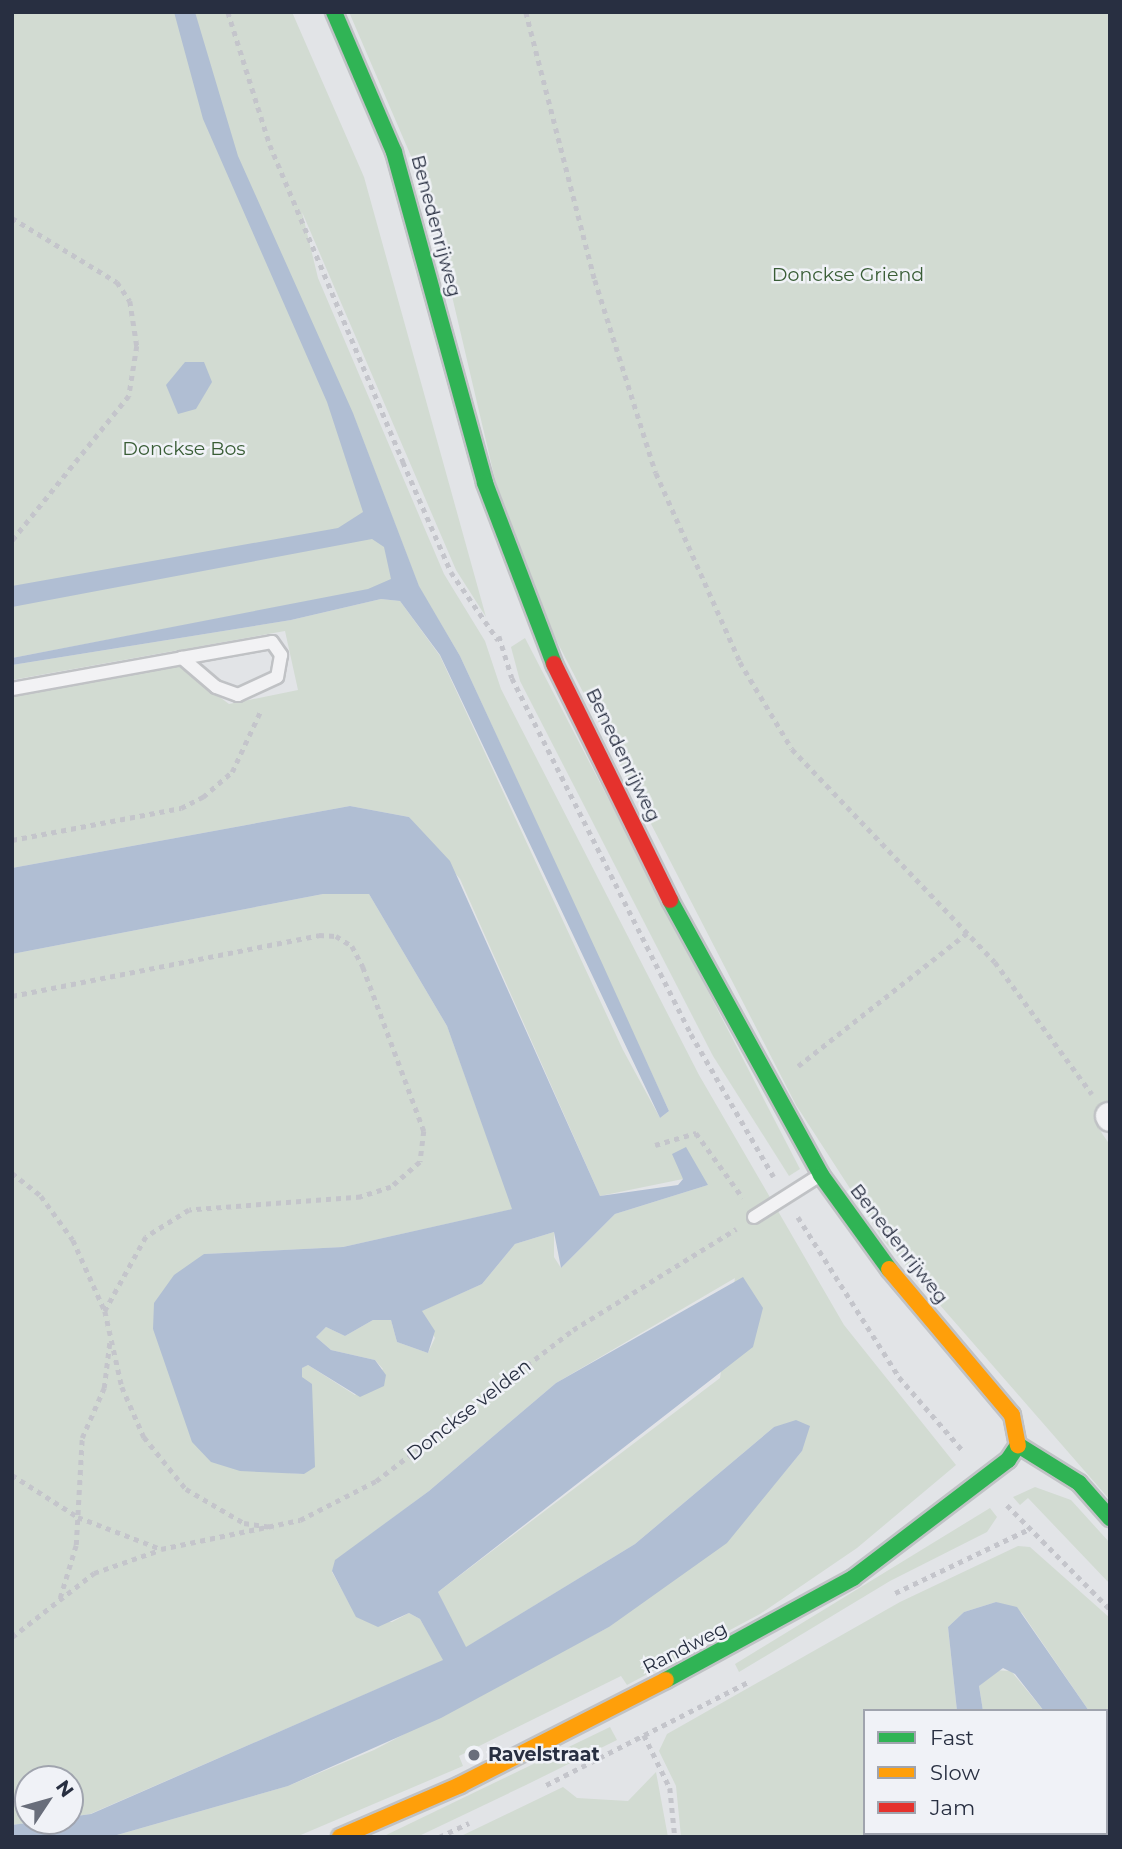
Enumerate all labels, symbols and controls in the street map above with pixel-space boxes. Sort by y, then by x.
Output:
street label: Benedenrijweg [406,153,466,299]
park label: Donckse Griend [772,264,924,286]
park label: Donckse Bos [122,438,246,460]
street label: Benedenrijweg [581,684,665,826]
street label: Benedenrijweg [845,1179,953,1309]
street label: Donckse velden [402,1354,536,1466]
street label: Randweg [639,1617,731,1679]
legend [863,1709,1108,1835]
text: Fast [930,1725,974,1750]
place label: Ravelstraat [488,1744,600,1766]
marker: Ravelstraat [466,1747,482,1763]
text: Slow [930,1760,980,1785]
north arrow [14,1765,84,1835]
text: N [51,1776,79,1802]
text: Jam [930,1795,975,1820]

